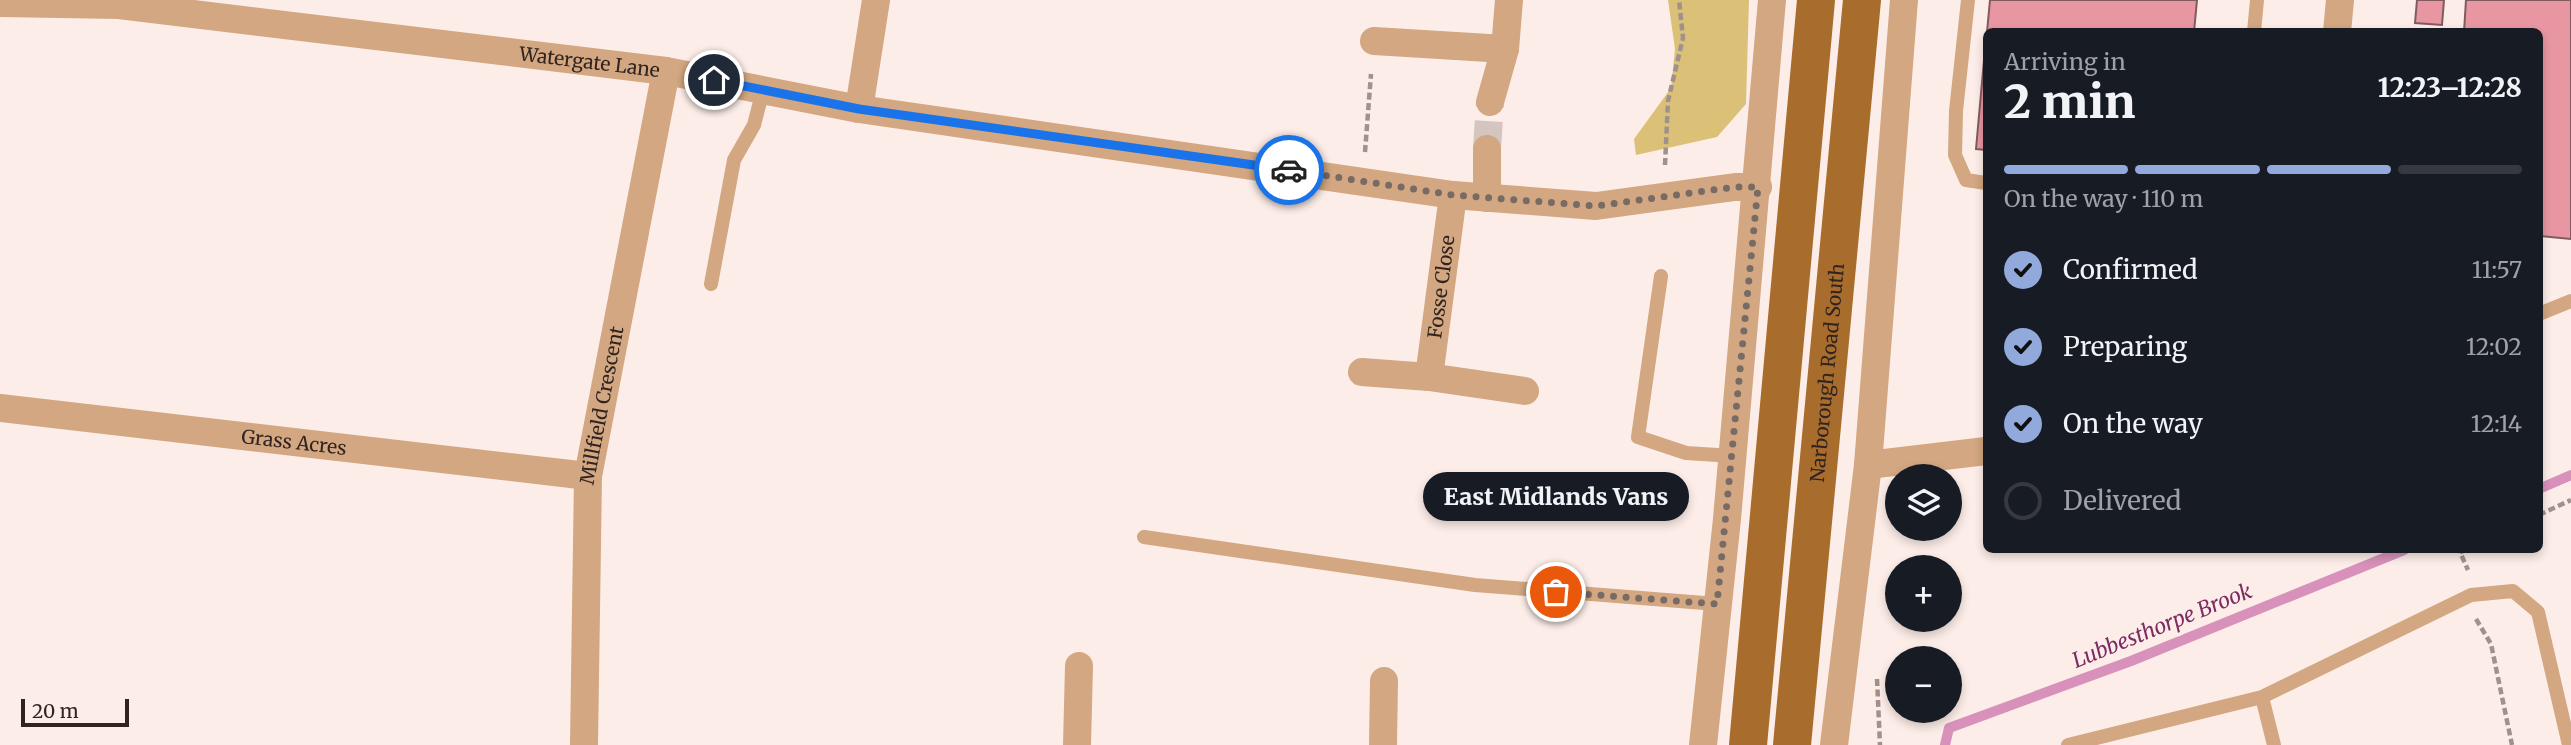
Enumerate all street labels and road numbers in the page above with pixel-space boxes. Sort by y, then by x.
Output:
street label: Watergate Lane [517,41,661,82]
street label: Fosse Close [1422,234,1460,340]
street label: Narborough Road South [1805,262,1849,483]
street label: Millfield Crescent [575,324,629,487]
street label: Grass Acres [240,424,348,460]

